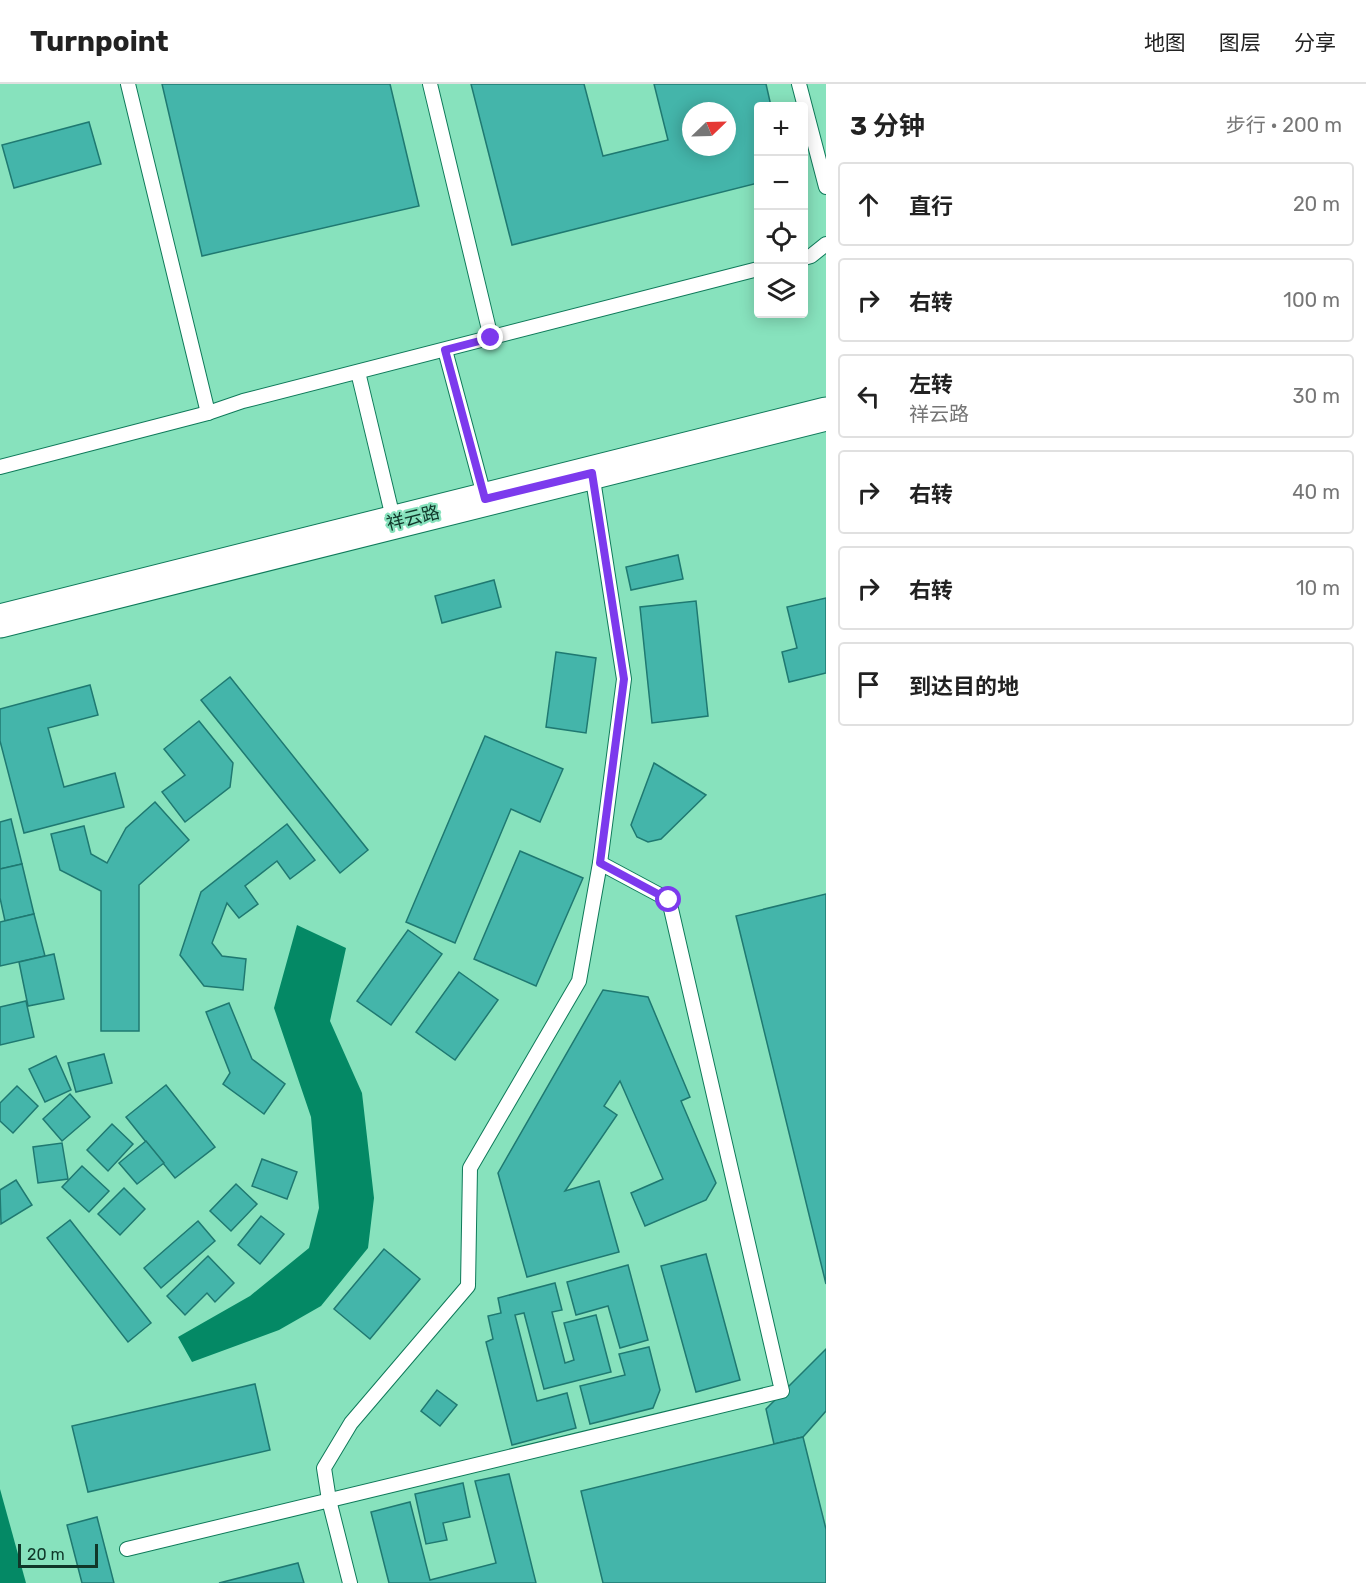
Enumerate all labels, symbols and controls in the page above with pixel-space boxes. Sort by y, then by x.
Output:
text: Turnpoint [30,25,169,58]
text: 地图 [1144,30,1186,55]
text: 图层 [1219,30,1261,55]
text: 分享 [1294,30,1336,55]
north arrow [682,102,736,156]
map controls [754,102,808,318]
button: + [754,102,808,156]
text: 3 分钟 [850,111,925,142]
text: 步行 · 200 m [1226,113,1342,137]
button: − [754,156,808,210]
icon: ahead [852,188,885,221]
text: 20 m [1293,192,1340,216]
text: 直行 [909,193,953,220]
button: locate [754,210,808,264]
button: layers [754,264,808,318]
icon: right [852,284,885,317]
text: 100 m [1283,288,1340,312]
text: 右转 [909,289,953,316]
route end [477,324,503,350]
text: 左转 [909,371,953,398]
icon: left [852,380,885,413]
text: 30 m [1293,384,1340,408]
text: 祥云路 [909,402,969,426]
icon: right [852,476,885,509]
text: 40 m [1292,480,1340,504]
text: 右转 [909,481,953,508]
street label: 祥云路 [384,501,442,535]
icon: right [852,572,885,605]
text: 10 m [1296,576,1340,600]
text: 右转 [909,577,953,604]
icon: arrive [852,668,885,701]
text: 到达目的地 [909,673,1019,700]
route start [655,886,681,912]
scale bar [18,1541,98,1568]
text: 20 m [27,1545,65,1564]

